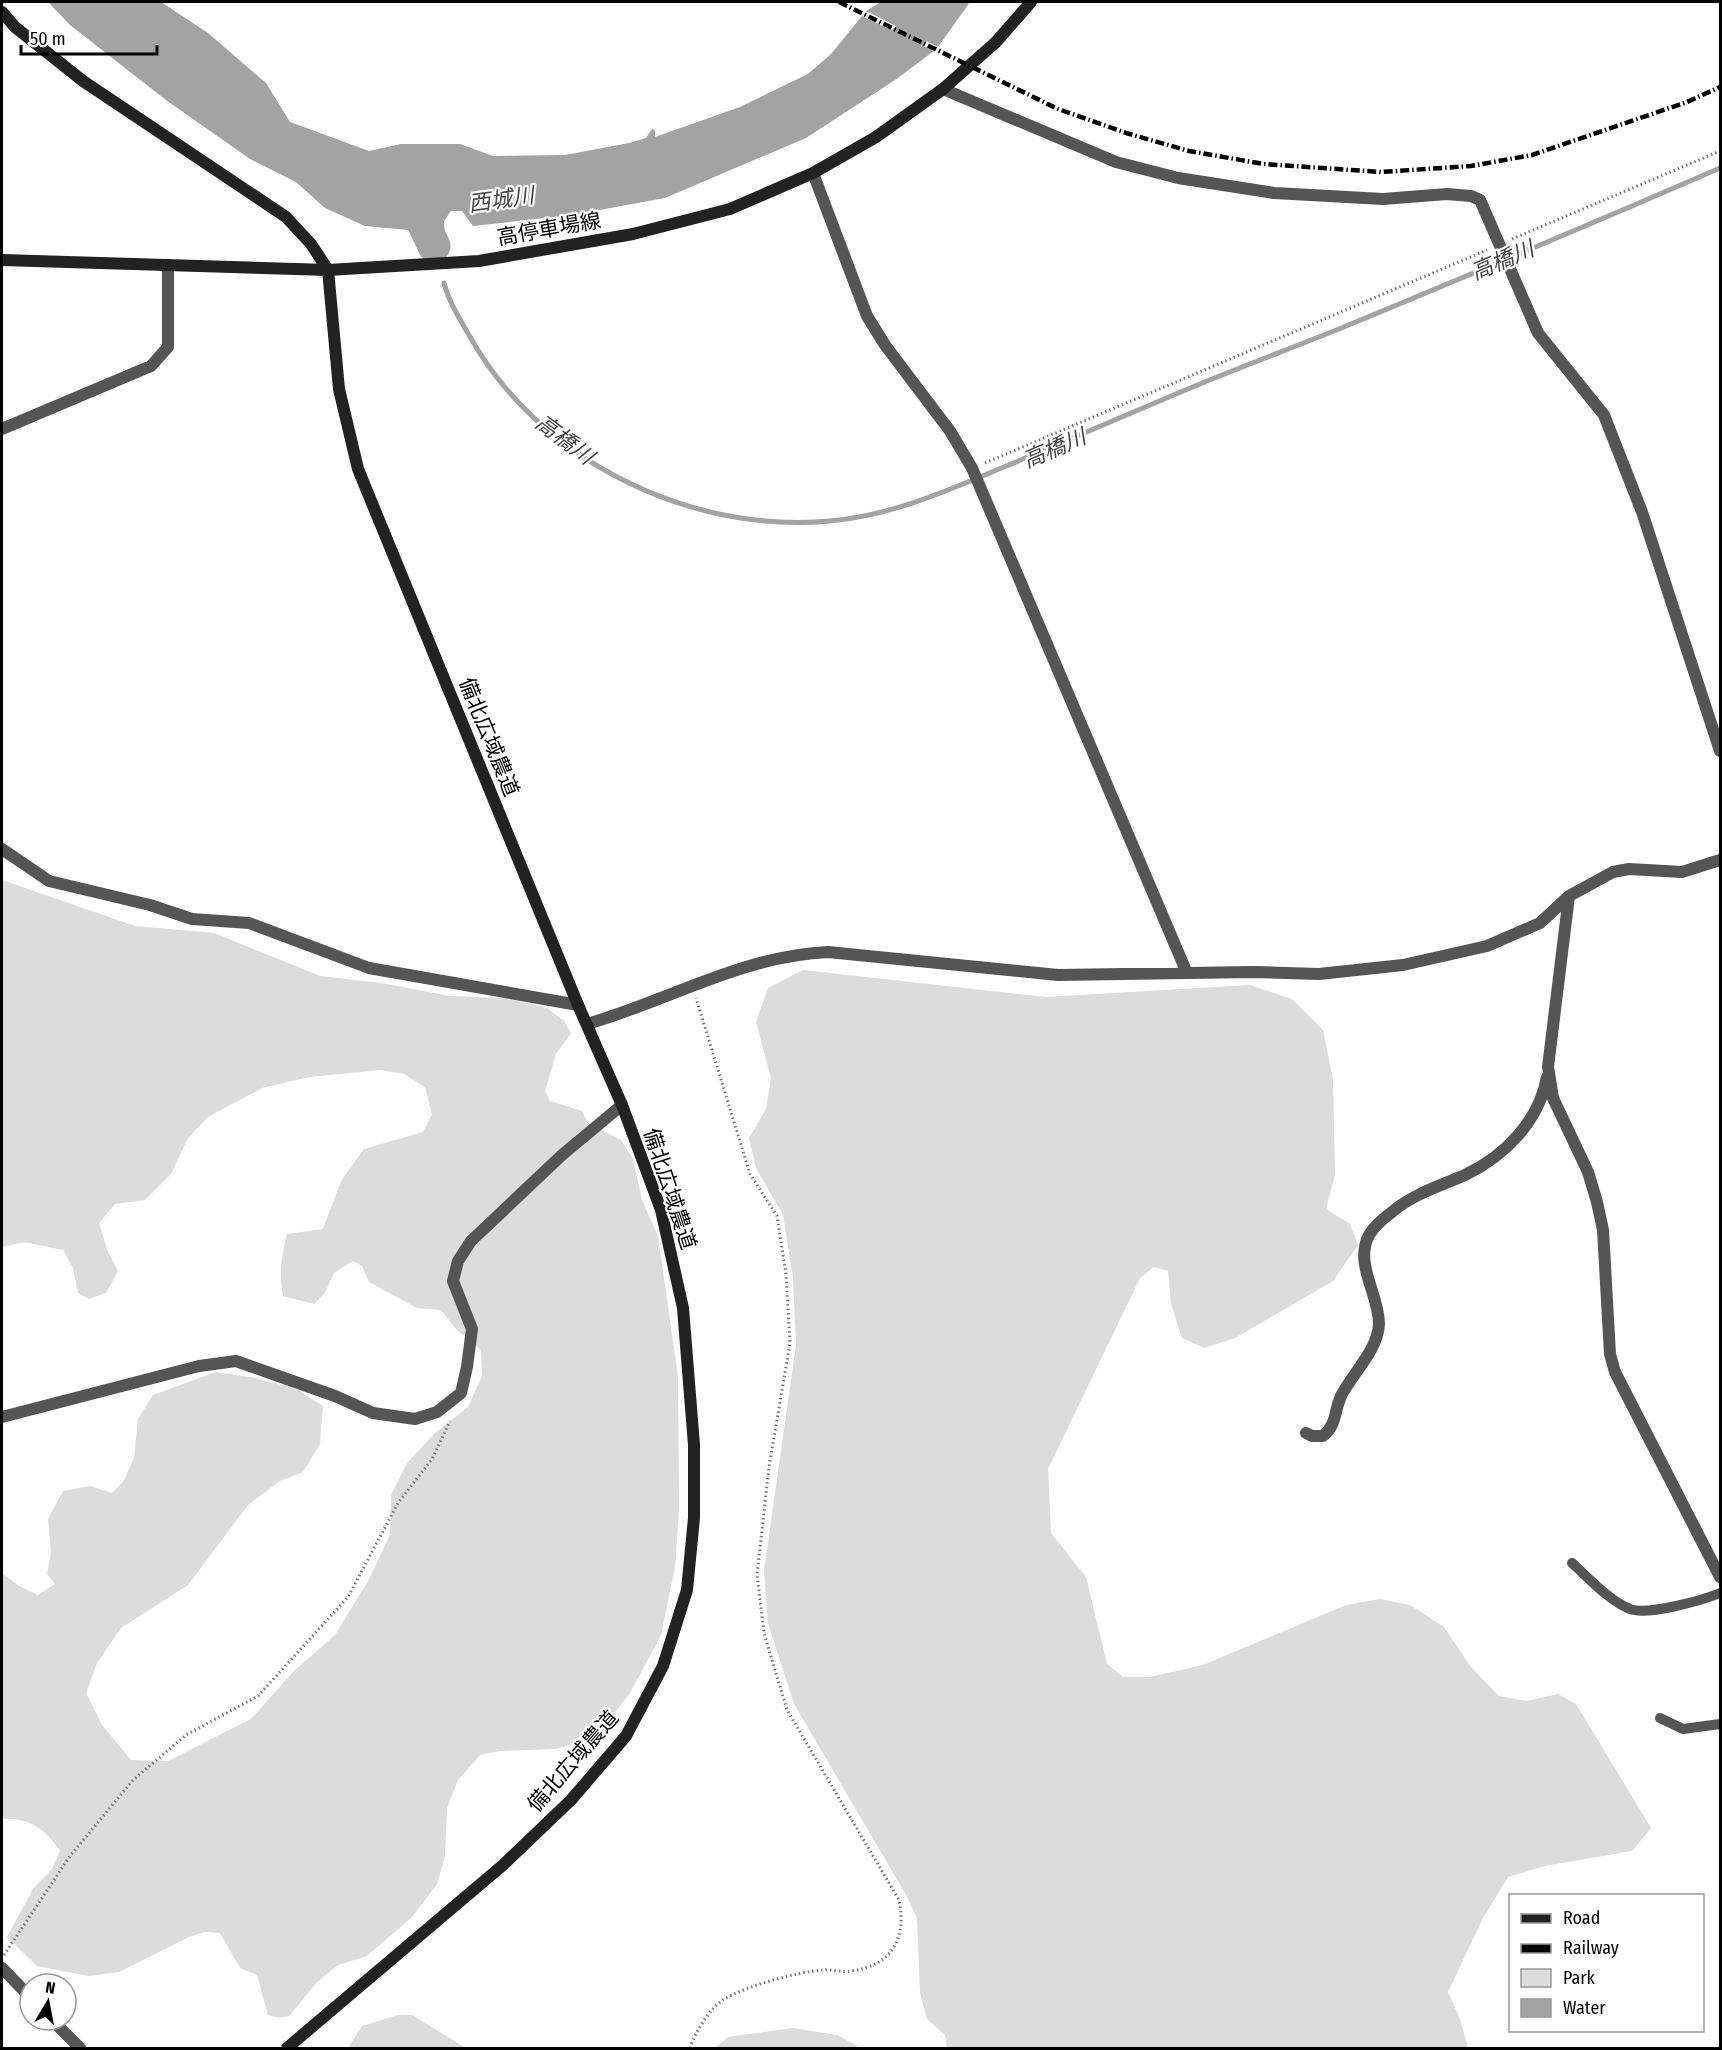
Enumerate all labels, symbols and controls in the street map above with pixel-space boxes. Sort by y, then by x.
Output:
scale bar [21,18,158,56]
text: 50 m [30,28,66,50]
water label: 西城川 [467,181,538,217]
street label: 高停車場線 [495,207,603,251]
water label: 高橋川 [1467,234,1540,286]
water label: 高橋川 [530,409,601,471]
water label: 高橋川 [1019,422,1092,474]
street label: 備北広域農道 [453,674,525,800]
street label: 備北広域農道 [638,1125,702,1253]
street label: 備北広域農道 [522,1705,624,1817]
legend [1509,1894,1704,2032]
text: Road [1563,1907,1600,1929]
text: Railway [1563,1937,1619,1959]
text: Park [1563,1967,1596,1989]
north arrow [18,1972,78,2032]
text: N [44,1978,57,1998]
text: Water [1563,1997,1606,2019]

